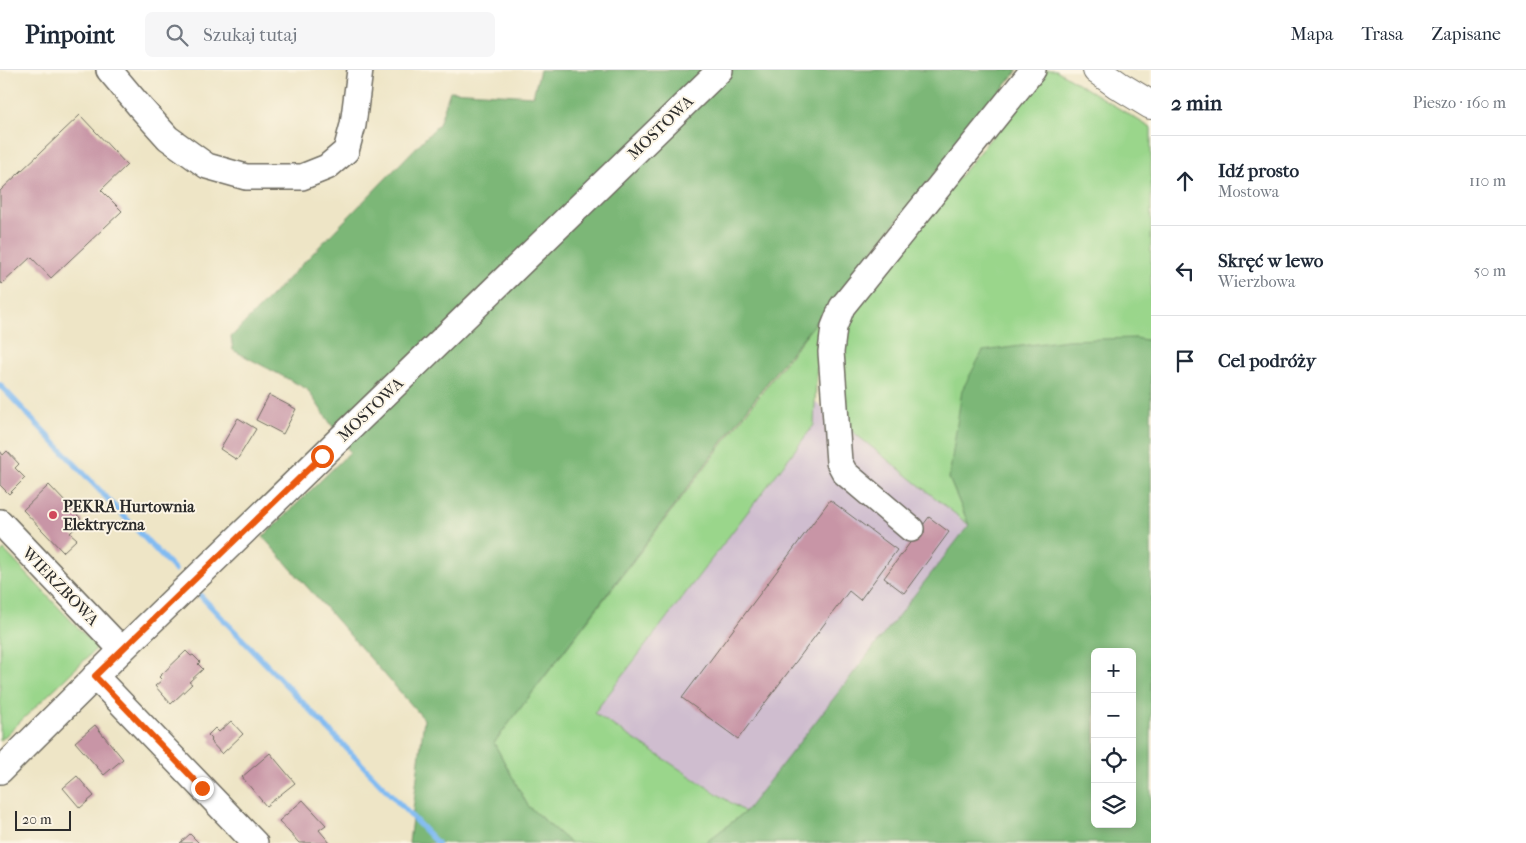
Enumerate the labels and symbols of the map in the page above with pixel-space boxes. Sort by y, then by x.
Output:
street label: MOSTOWA [624,91,697,163]
street label: MOSTOWA [334,373,407,445]
route start [311,445,334,468]
place label: PEKRA Hurtownia Elektryczna [63,497,195,535]
marker: PEKRA Hurtownia Elektryczna [47,509,59,521]
street label: WIERZBOWA [18,542,103,630]
route end [191,777,214,800]
scale bar [15,808,71,831]

